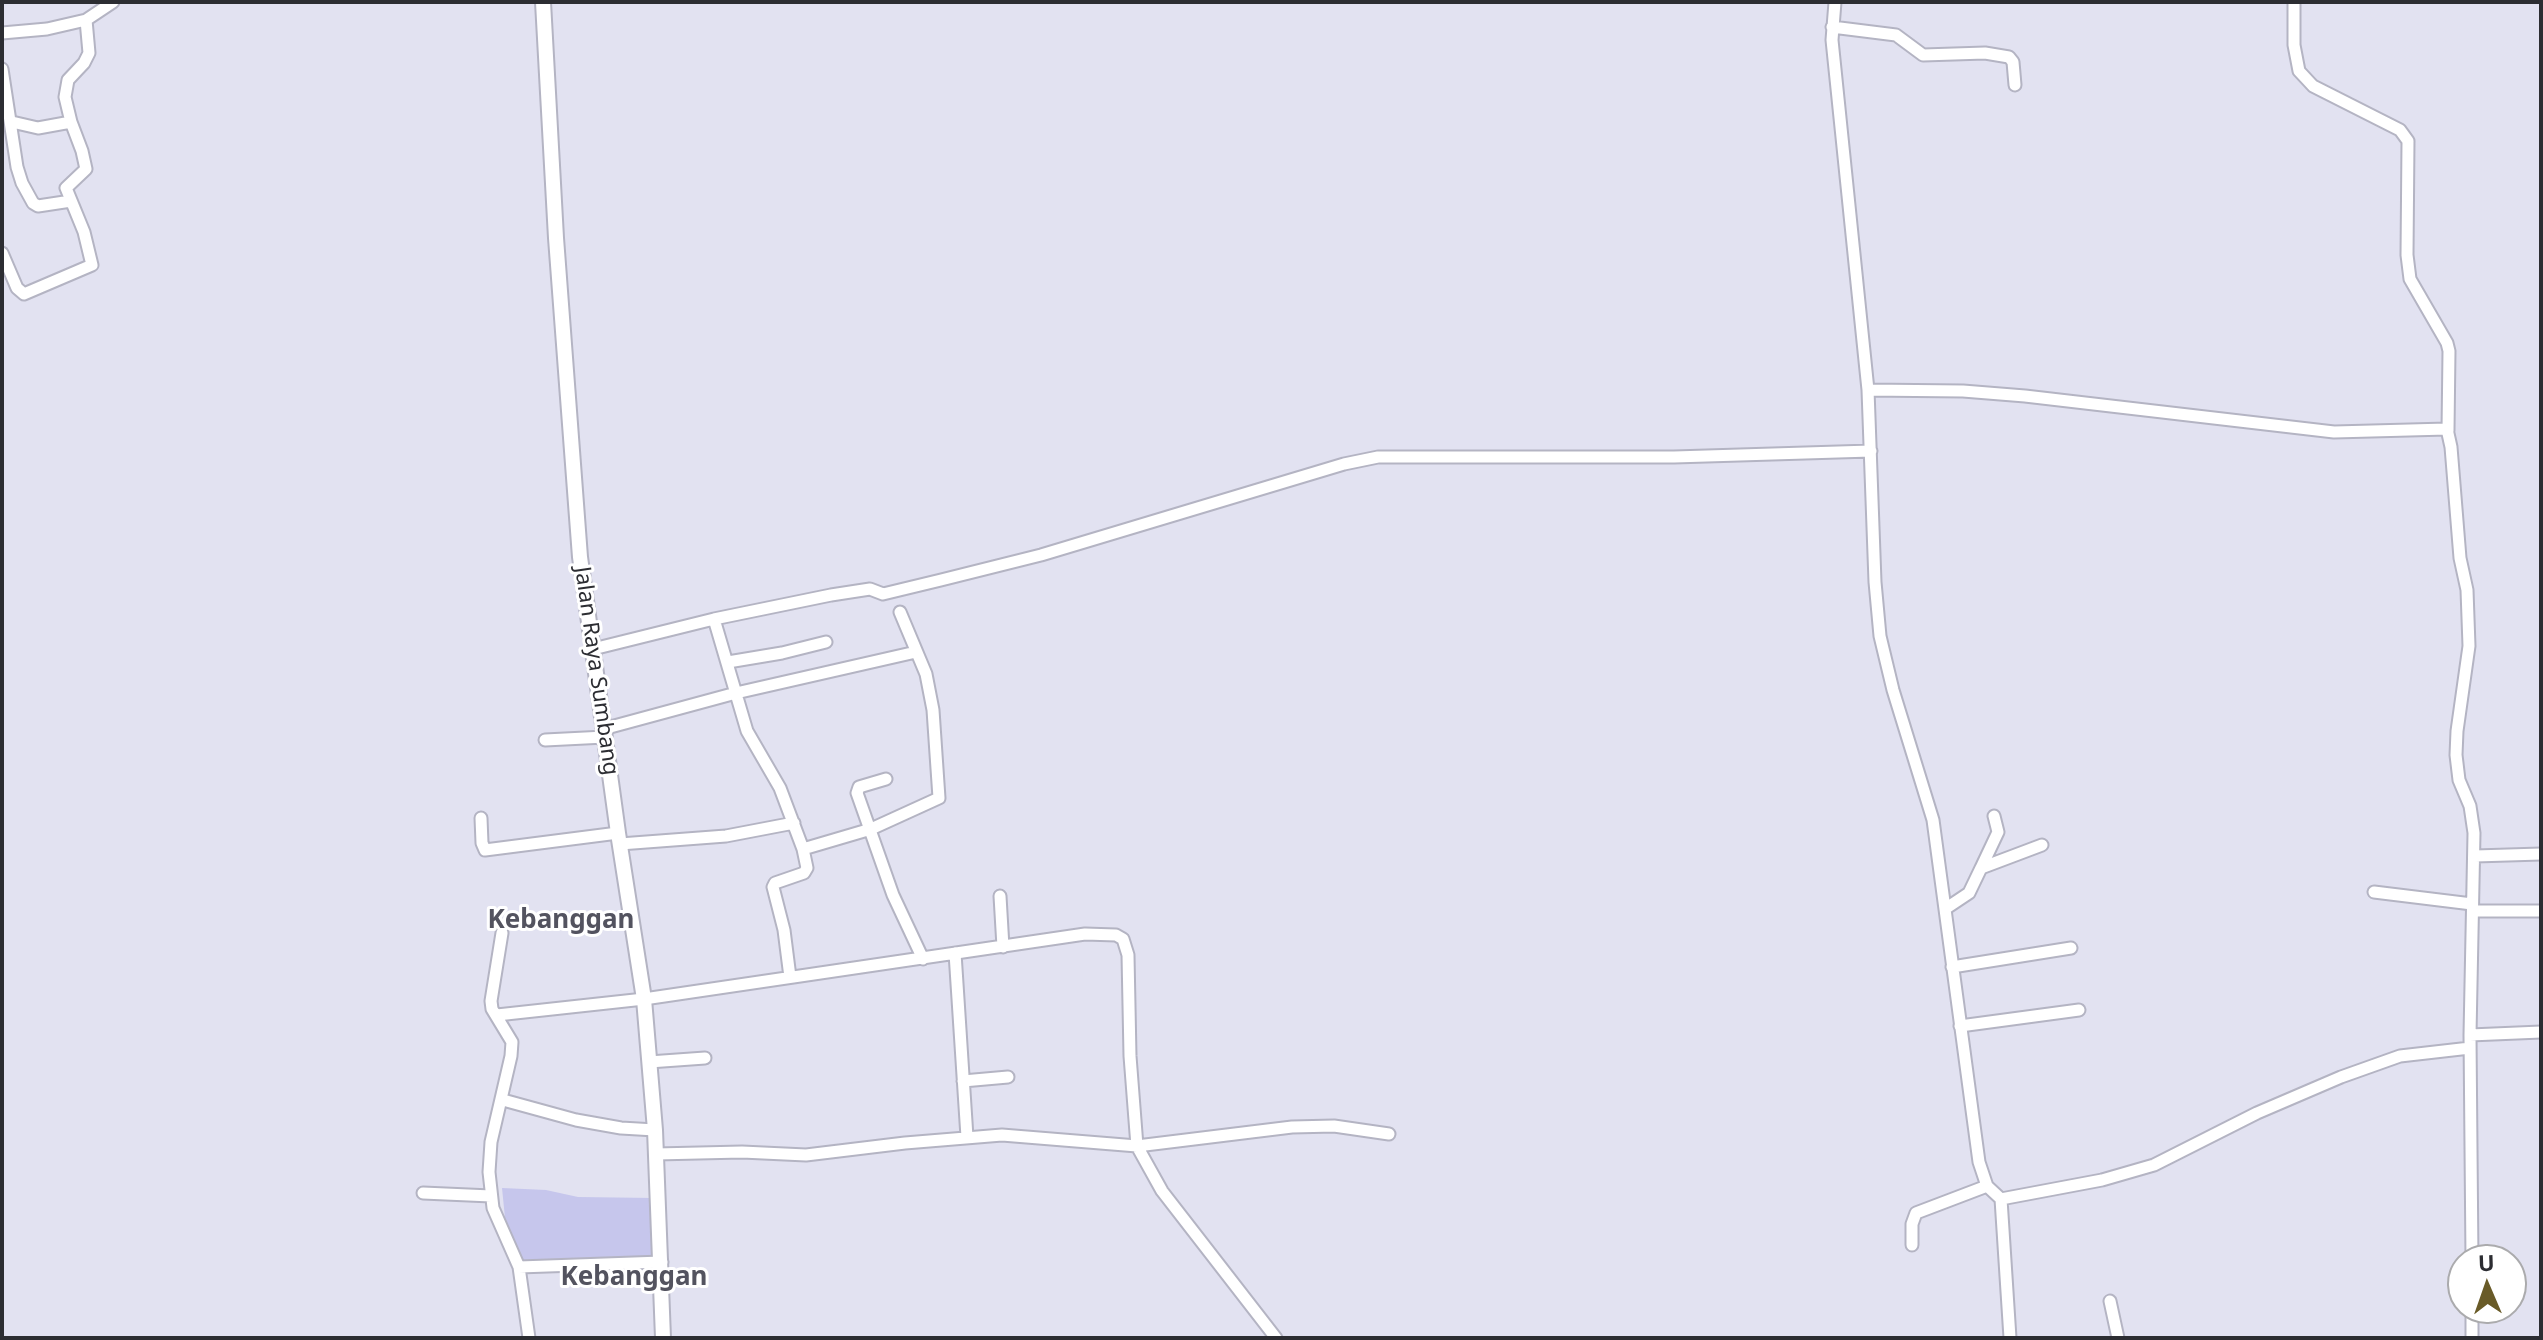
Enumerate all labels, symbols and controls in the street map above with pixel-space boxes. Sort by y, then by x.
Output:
street label: Jalan Raya Sumbang [568,565,624,777]
district label: Kebanggan [487,905,635,937]
north arrow [2447,1244,2527,1324]
text: U [2477,1247,2495,1277]
district label: Kebanggan [560,1262,708,1294]

